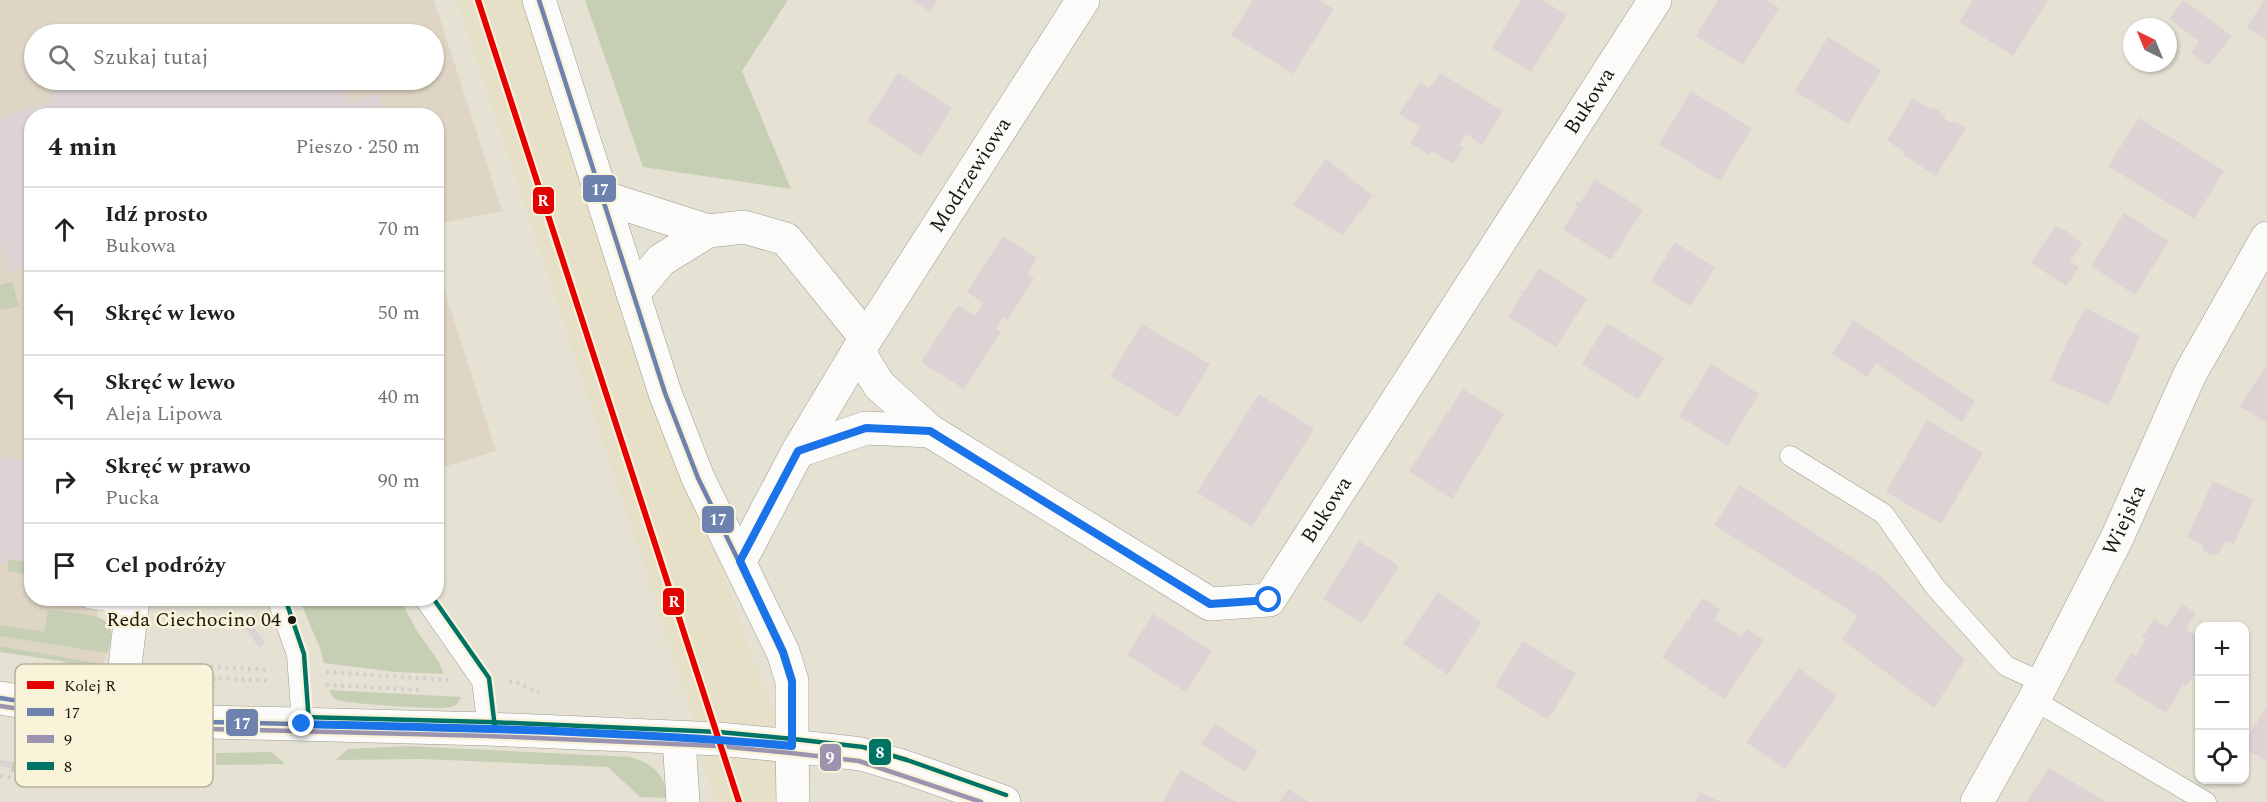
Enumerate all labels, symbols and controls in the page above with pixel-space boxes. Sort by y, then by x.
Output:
north arrow [2123,18,2177,72]
search box [24,24,444,90]
icon: search [45,41,78,74]
text: Szukaj tutaj [93,41,209,74]
street label: Bukowa [1556,61,1624,141]
street label: Modrzewiowa [922,110,1020,239]
text: 4 min [48,127,117,167]
text: Pieszo · 250 m [295,132,420,162]
line badge: 17 [582,174,617,203]
text: 17 [591,178,609,202]
line badge: R [532,186,555,215]
text: R [537,189,549,213]
text: Idź prosto [105,198,208,231]
icon: ahead [48,213,81,246]
text: 70 m [378,214,420,244]
text: Bukowa [105,231,176,261]
icon: left [48,297,81,330]
text: Skręć w lewo [105,297,235,330]
text: 50 m [378,298,420,328]
text: Skręć w lewo [105,366,235,399]
icon: left [48,381,81,414]
text: 40 m [378,382,420,412]
text: Aleja Lipowa [105,399,222,429]
text: Skręć w prawo [105,450,251,483]
icon: right [48,465,81,498]
text: 90 m [378,466,420,496]
street label: Bukowa [1293,469,1361,550]
street label: Wiejska [2094,479,2155,561]
text: Pucka [105,483,159,513]
line badge: 17 [701,505,735,534]
text: 17 [709,508,727,532]
icon: arrive [48,549,81,582]
text: Cel podróży [105,549,225,582]
route start [1255,586,1281,612]
line badge: R [662,587,685,616]
text: R [668,590,680,614]
place label: Reda Ciechocino 04 [106,605,281,635]
marker: Reda Ciechocino 04 [286,614,298,626]
map controls [2195,622,2249,784]
button: + [2195,622,2249,676]
legend [15,664,213,787]
text: Kolej R [64,674,116,698]
button: − [2195,676,2249,730]
text: 17 [64,701,80,725]
line badge: 17 [225,708,259,737]
route end [288,710,314,736]
text: 17 [233,712,251,736]
text: 9 [64,728,72,752]
button: locate [2195,730,2249,784]
line badge: 8 [868,738,892,766]
text: 8 [876,741,885,765]
line badge: 9 [819,743,842,772]
text: 9 [826,746,835,770]
text: 8 [64,755,72,779]

